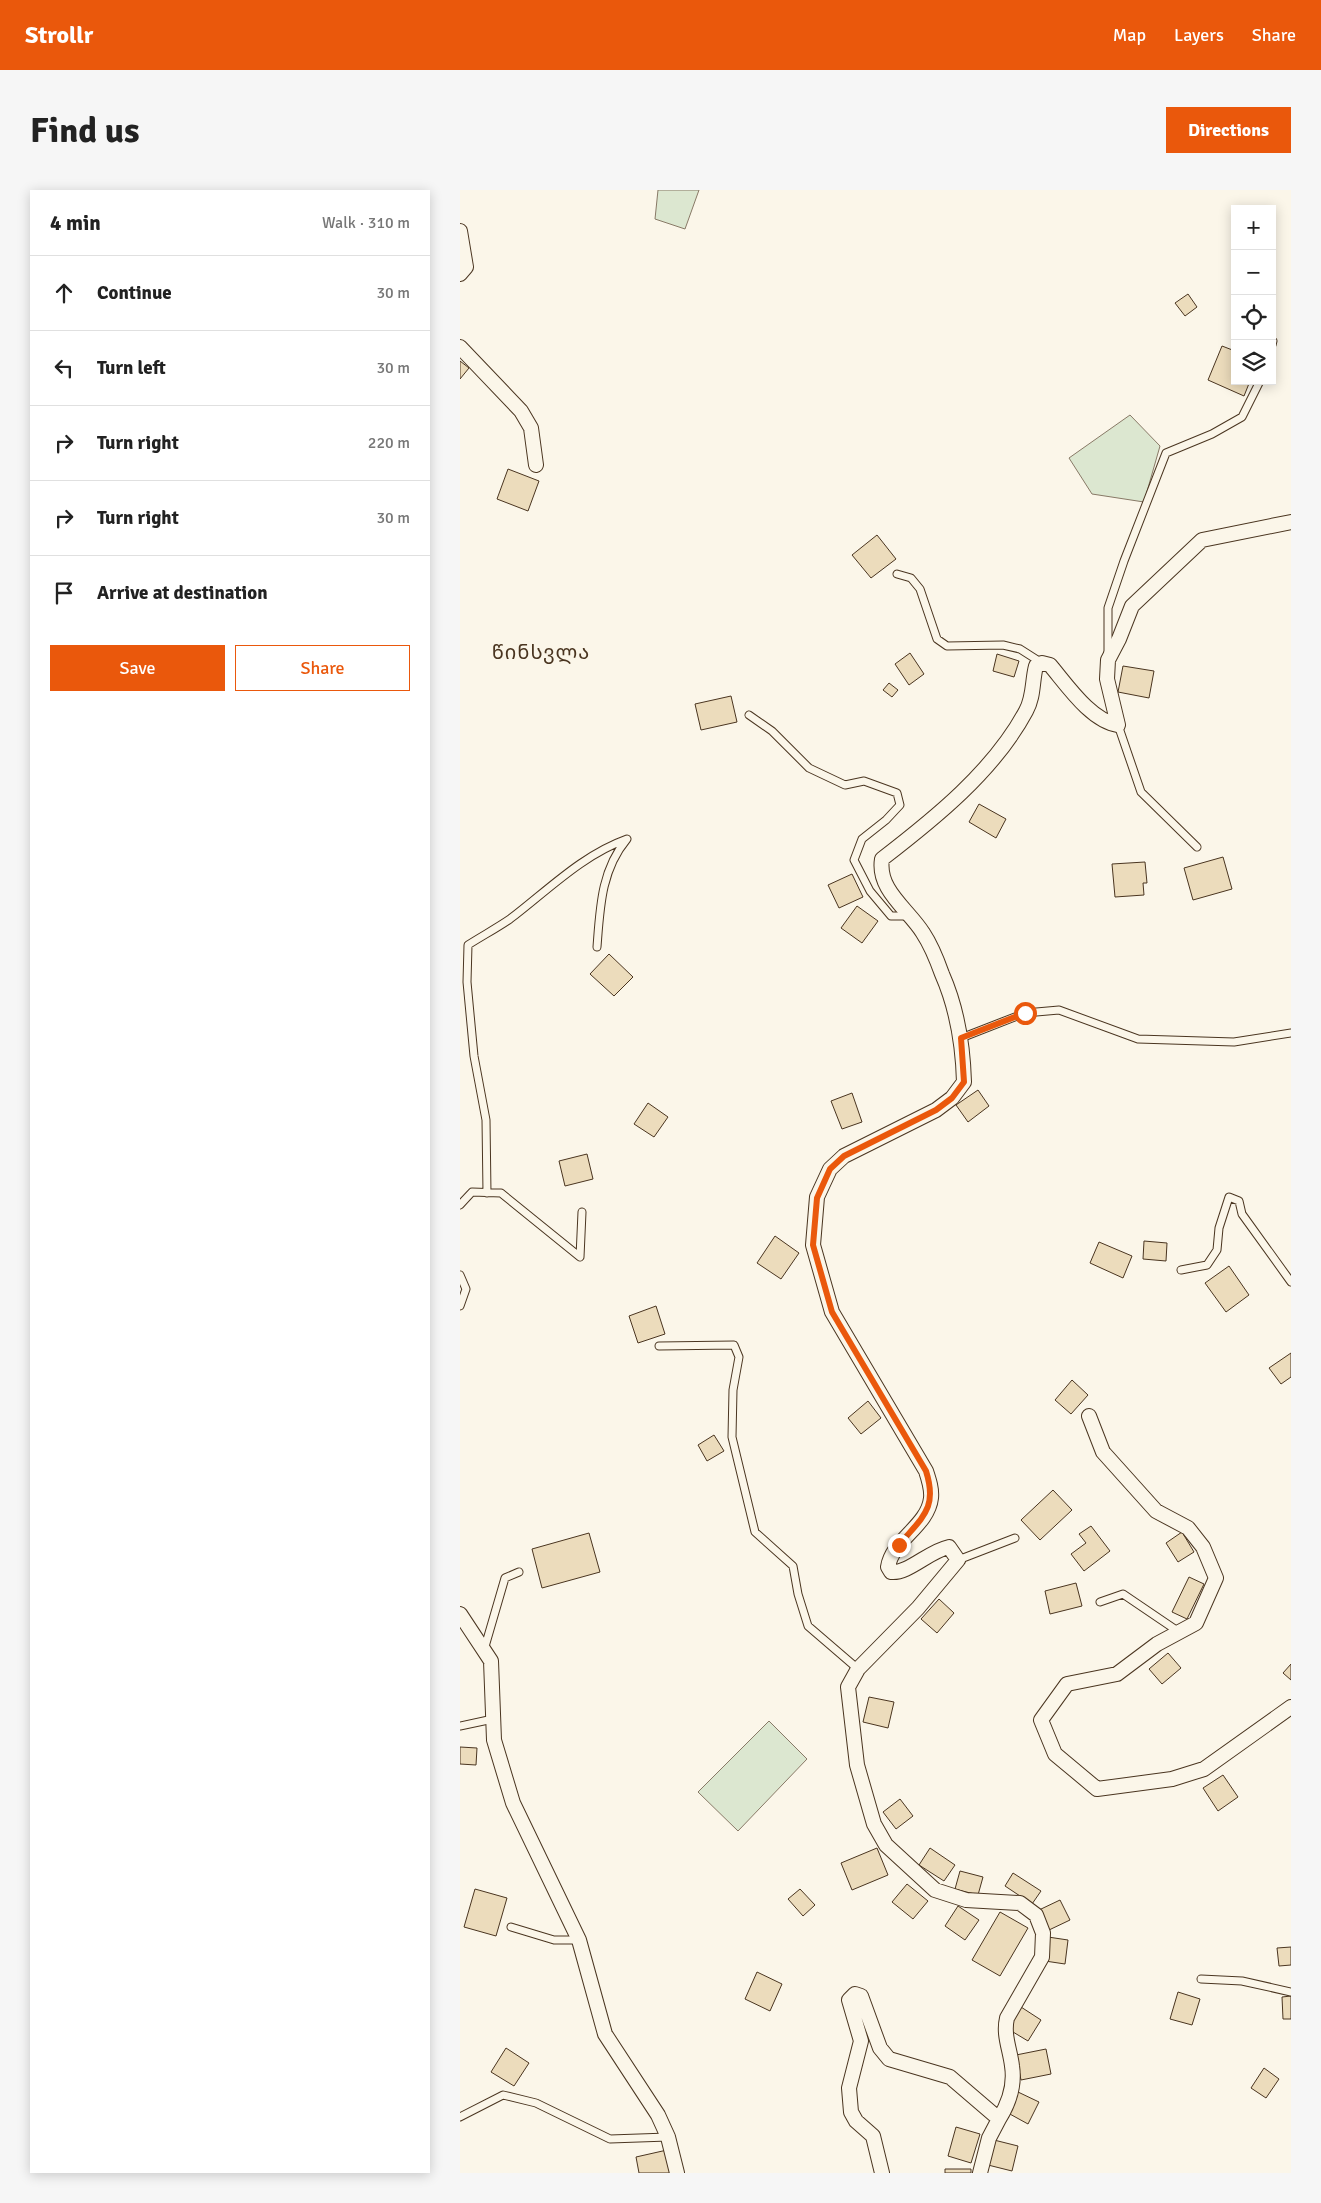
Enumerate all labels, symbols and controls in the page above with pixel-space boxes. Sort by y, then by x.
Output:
text: Strollr [25,20,93,50]
text: Map [1113,24,1146,46]
text: Layers [1174,24,1224,46]
text: Share [1252,24,1296,46]
button: Directions [1166,107,1291,153]
text: Find us [30,109,140,152]
map controls [1231,205,1276,385]
button: + [1231,205,1276,250]
text: 4 min [50,210,101,236]
text: Walk · 310 m [322,213,410,233]
button: − [1231,250,1276,295]
icon: ahead [50,279,78,307]
text: Continue [97,281,172,305]
text: 30 m [376,283,410,303]
button: locate [1231,295,1276,340]
button: layers [1231,340,1276,385]
icon: left [50,354,78,382]
text: Turn left [97,356,166,380]
text: 30 m [376,358,410,378]
icon: right [50,429,78,457]
text: Turn right [97,431,179,455]
text: 220 m [368,433,410,453]
icon: right [50,504,78,532]
text: Turn right [97,506,179,530]
text: 30 m [376,508,410,528]
icon: arrive [50,579,78,607]
text: Arrive at destination [97,581,268,605]
district label: წინსვლა [492,640,590,665]
button: Save [50,645,225,691]
button: Share [235,645,410,691]
route start [1014,1002,1037,1025]
route end [888,1534,911,1557]

